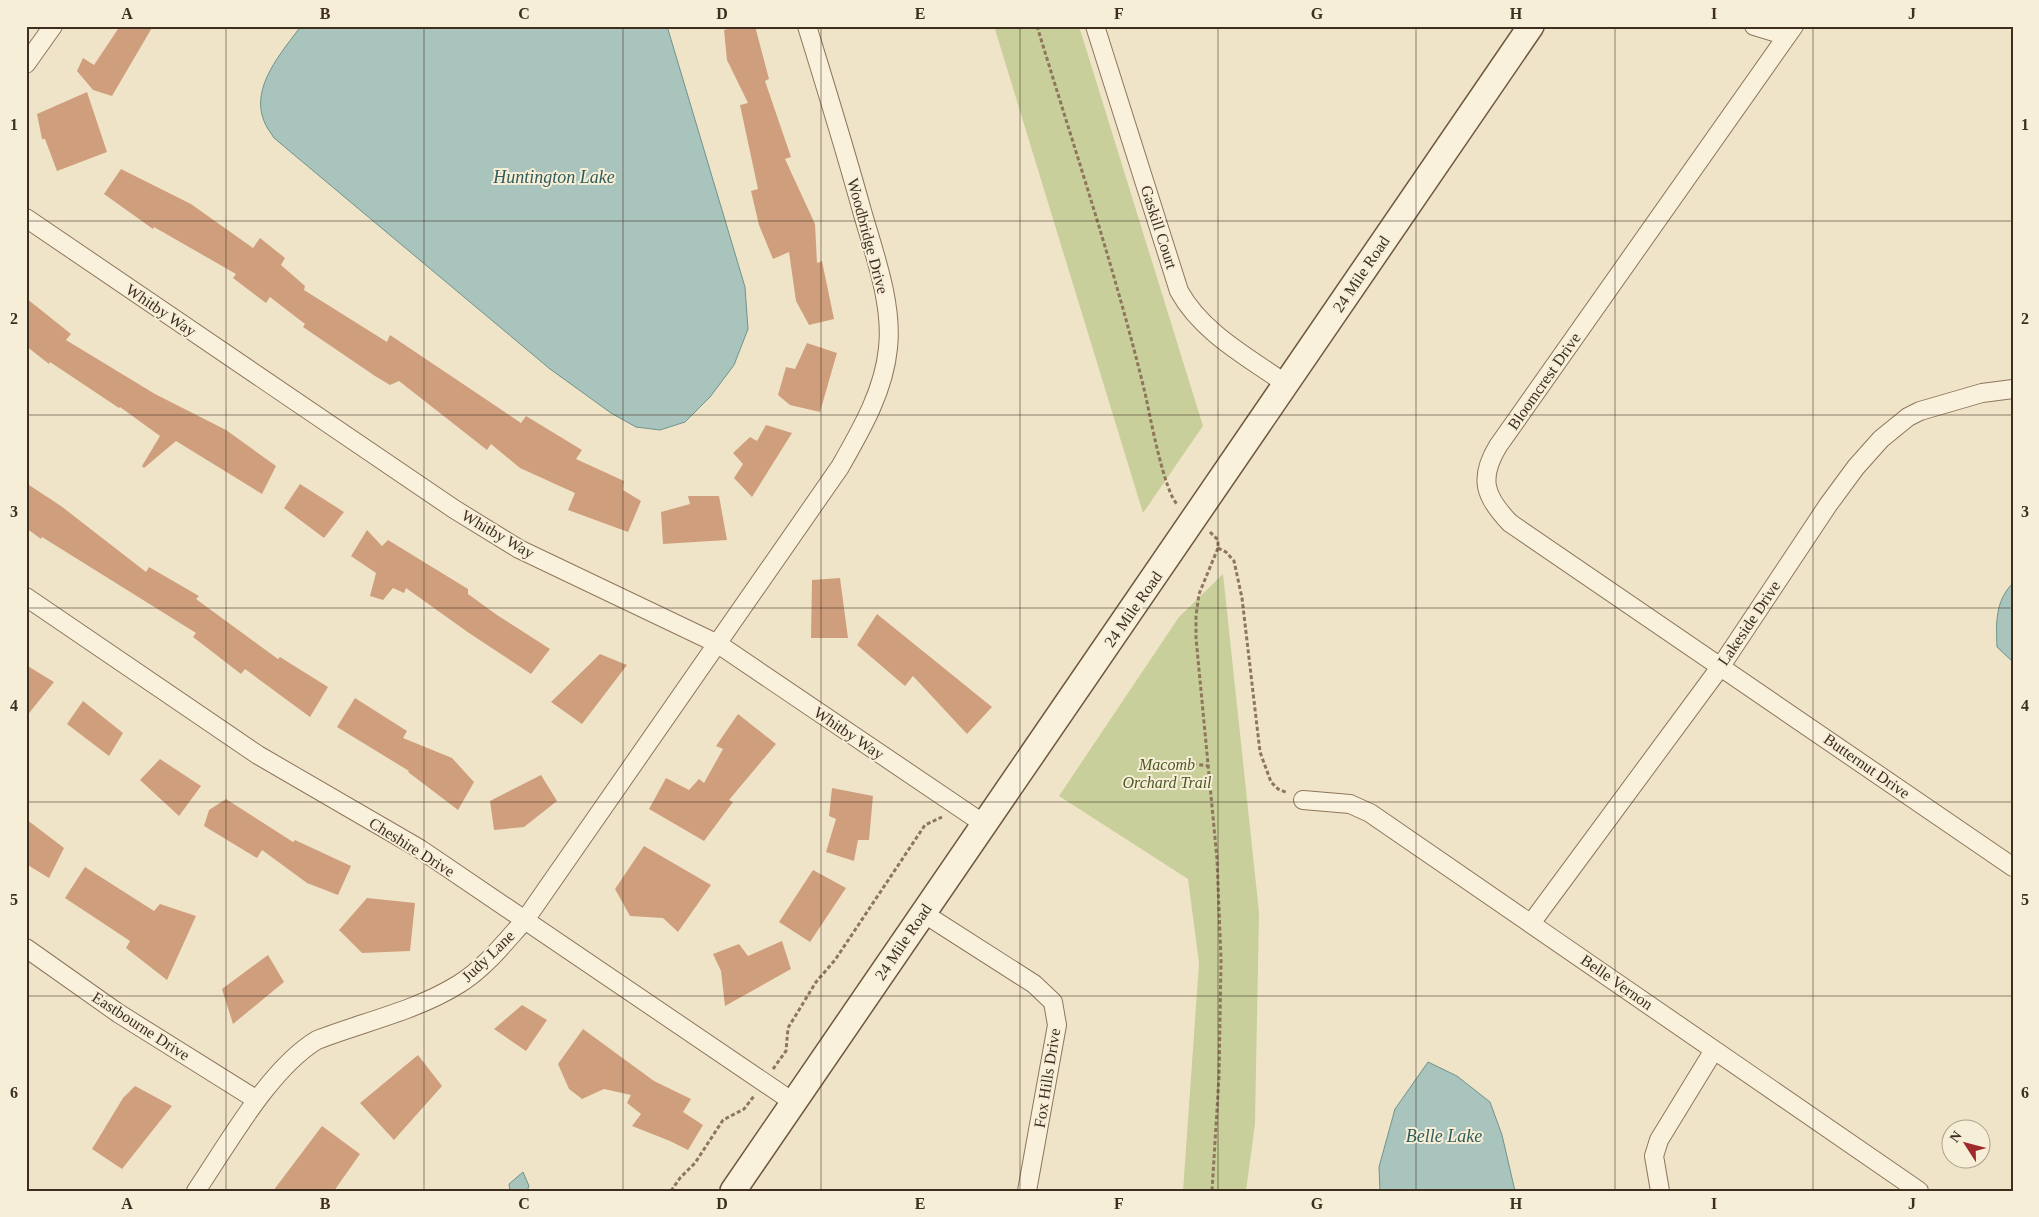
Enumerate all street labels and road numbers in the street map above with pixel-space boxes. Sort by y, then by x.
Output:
street label: Woodbridge Drive [843,176,892,296]
street label: Gaskill Court [1138,183,1181,271]
street label: 24 Mile Road [1329,233,1393,315]
street label: Whitby Way [122,280,199,340]
street label: Bloomcrest Drive [1504,329,1584,433]
street label: Whitby Way [458,506,537,562]
street label: 24 Mile Road [1101,568,1165,650]
street label: Lakeside Drive [1715,578,1783,668]
street label: Whitby Way [810,703,887,763]
street label: Butternut Drive [1821,730,1913,802]
street label: Cheshire Drive [366,814,458,880]
street label: 24 Mile Road [871,901,935,983]
street label: Judy Lane [458,927,518,986]
street label: Belle Vernon [1578,951,1656,1013]
street label: Eastbourne Drive [89,988,193,1064]
street label: Fox Hills Drive [1031,1027,1063,1129]

